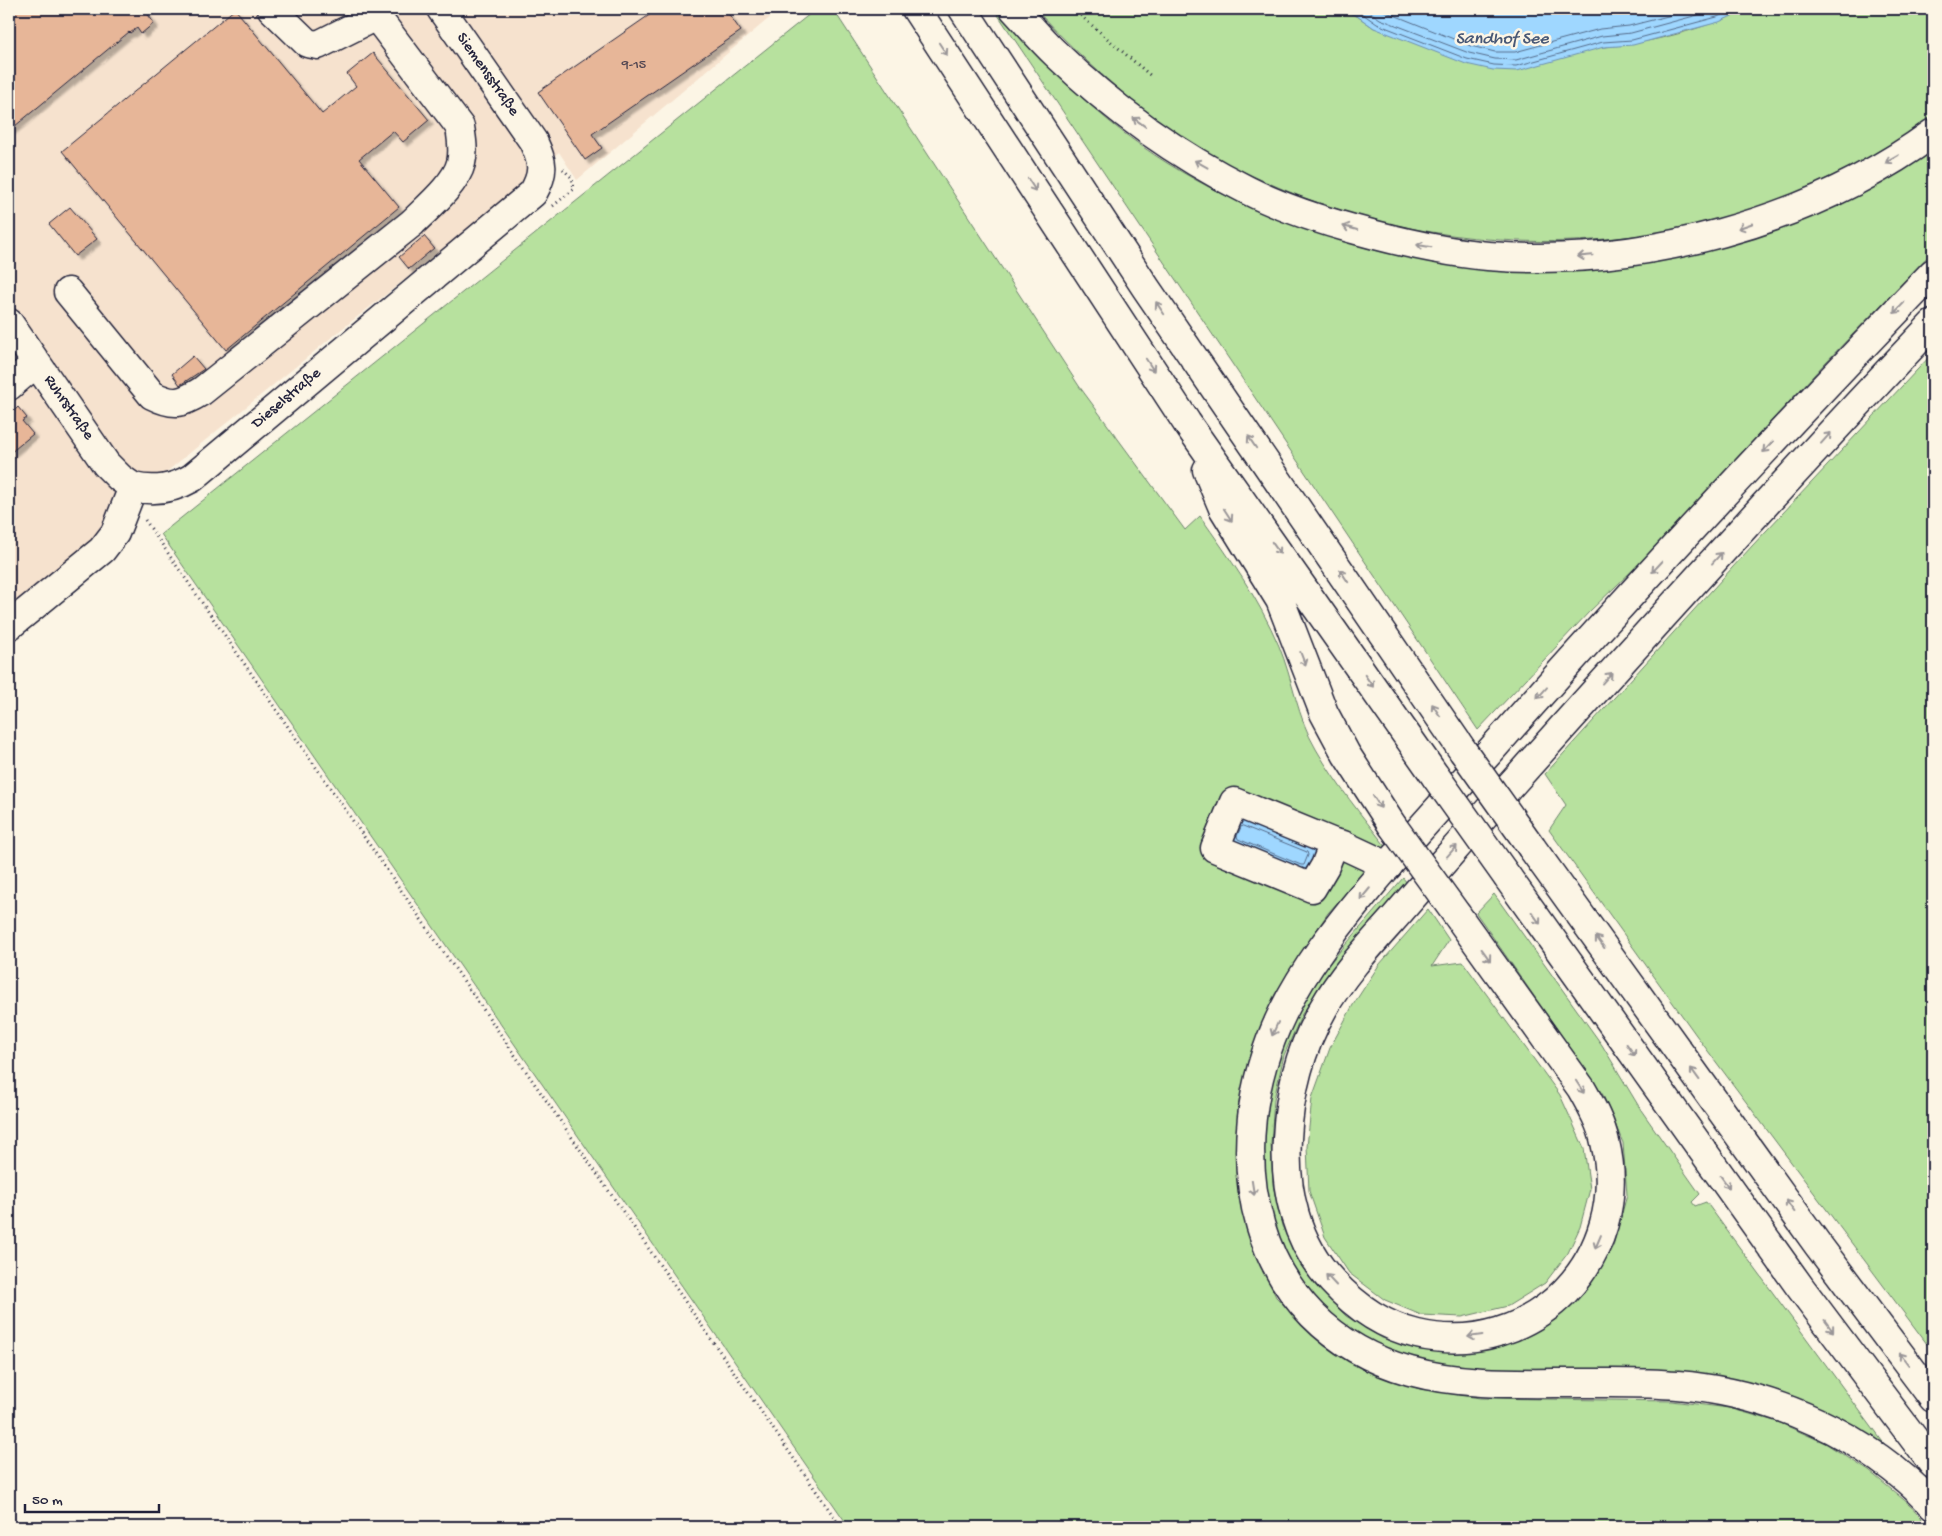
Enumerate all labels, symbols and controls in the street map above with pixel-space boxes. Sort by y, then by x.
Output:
water label: Sandhof See [1455,29,1549,50]
street label: Siemensstraße [451,30,523,121]
one-way arrow [938,42,948,56]
house number: 9-15 [621,57,646,74]
one-way arrow [1133,117,1146,128]
one-way arrow [1885,154,1900,164]
one-way arrow [1195,159,1209,169]
one-way arrow [1027,178,1037,192]
one-way arrow [1737,221,1753,231]
one-way arrow [1343,223,1359,233]
one-way arrow [1416,240,1432,250]
one-way arrow [1578,251,1594,260]
one-way arrow [1155,301,1165,315]
one-way arrow [1893,302,1905,315]
one-way arrow [1145,358,1155,372]
street label: Dieselstraße [248,364,326,434]
street label: Ruhrstraße [39,372,98,445]
one-way arrow [1820,431,1832,444]
one-way arrow [1247,435,1257,449]
one-way arrow [1762,441,1774,454]
one-way arrow [1223,508,1233,522]
one-way arrow [1271,541,1281,555]
one-way arrow [1711,551,1723,564]
one-way arrow [1651,560,1663,573]
one-way arrow [1339,570,1349,584]
one-way arrow [1298,651,1308,666]
one-way arrow [1601,671,1613,684]
one-way arrow [1364,674,1374,688]
one-way arrow [1536,687,1547,700]
one-way arrow [1431,704,1441,718]
one-way arrow [1373,795,1383,809]
one-way arrow [1447,845,1458,858]
one-way arrow [1359,887,1370,900]
one-way arrow [1531,911,1541,925]
one-way arrow [1595,935,1605,949]
one-way arrow [1481,948,1491,962]
one-way arrow [1270,1021,1280,1036]
one-way arrow [1626,1043,1636,1057]
one-way arrow [1690,1067,1700,1081]
one-way arrow [1575,1080,1585,1094]
one-way arrow [1720,1175,1730,1189]
one-way arrow [1248,1179,1258,1195]
one-way arrow [1785,1199,1795,1213]
one-way arrow [1593,1234,1603,1249]
one-way arrow [1325,1274,1337,1287]
one-way arrow [1824,1319,1835,1332]
one-way arrow [1468,1331,1484,1341]
one-way arrow [1898,1353,1909,1366]
scale bar [25,1481,159,1513]
text: 50 m [32,1492,63,1510]

